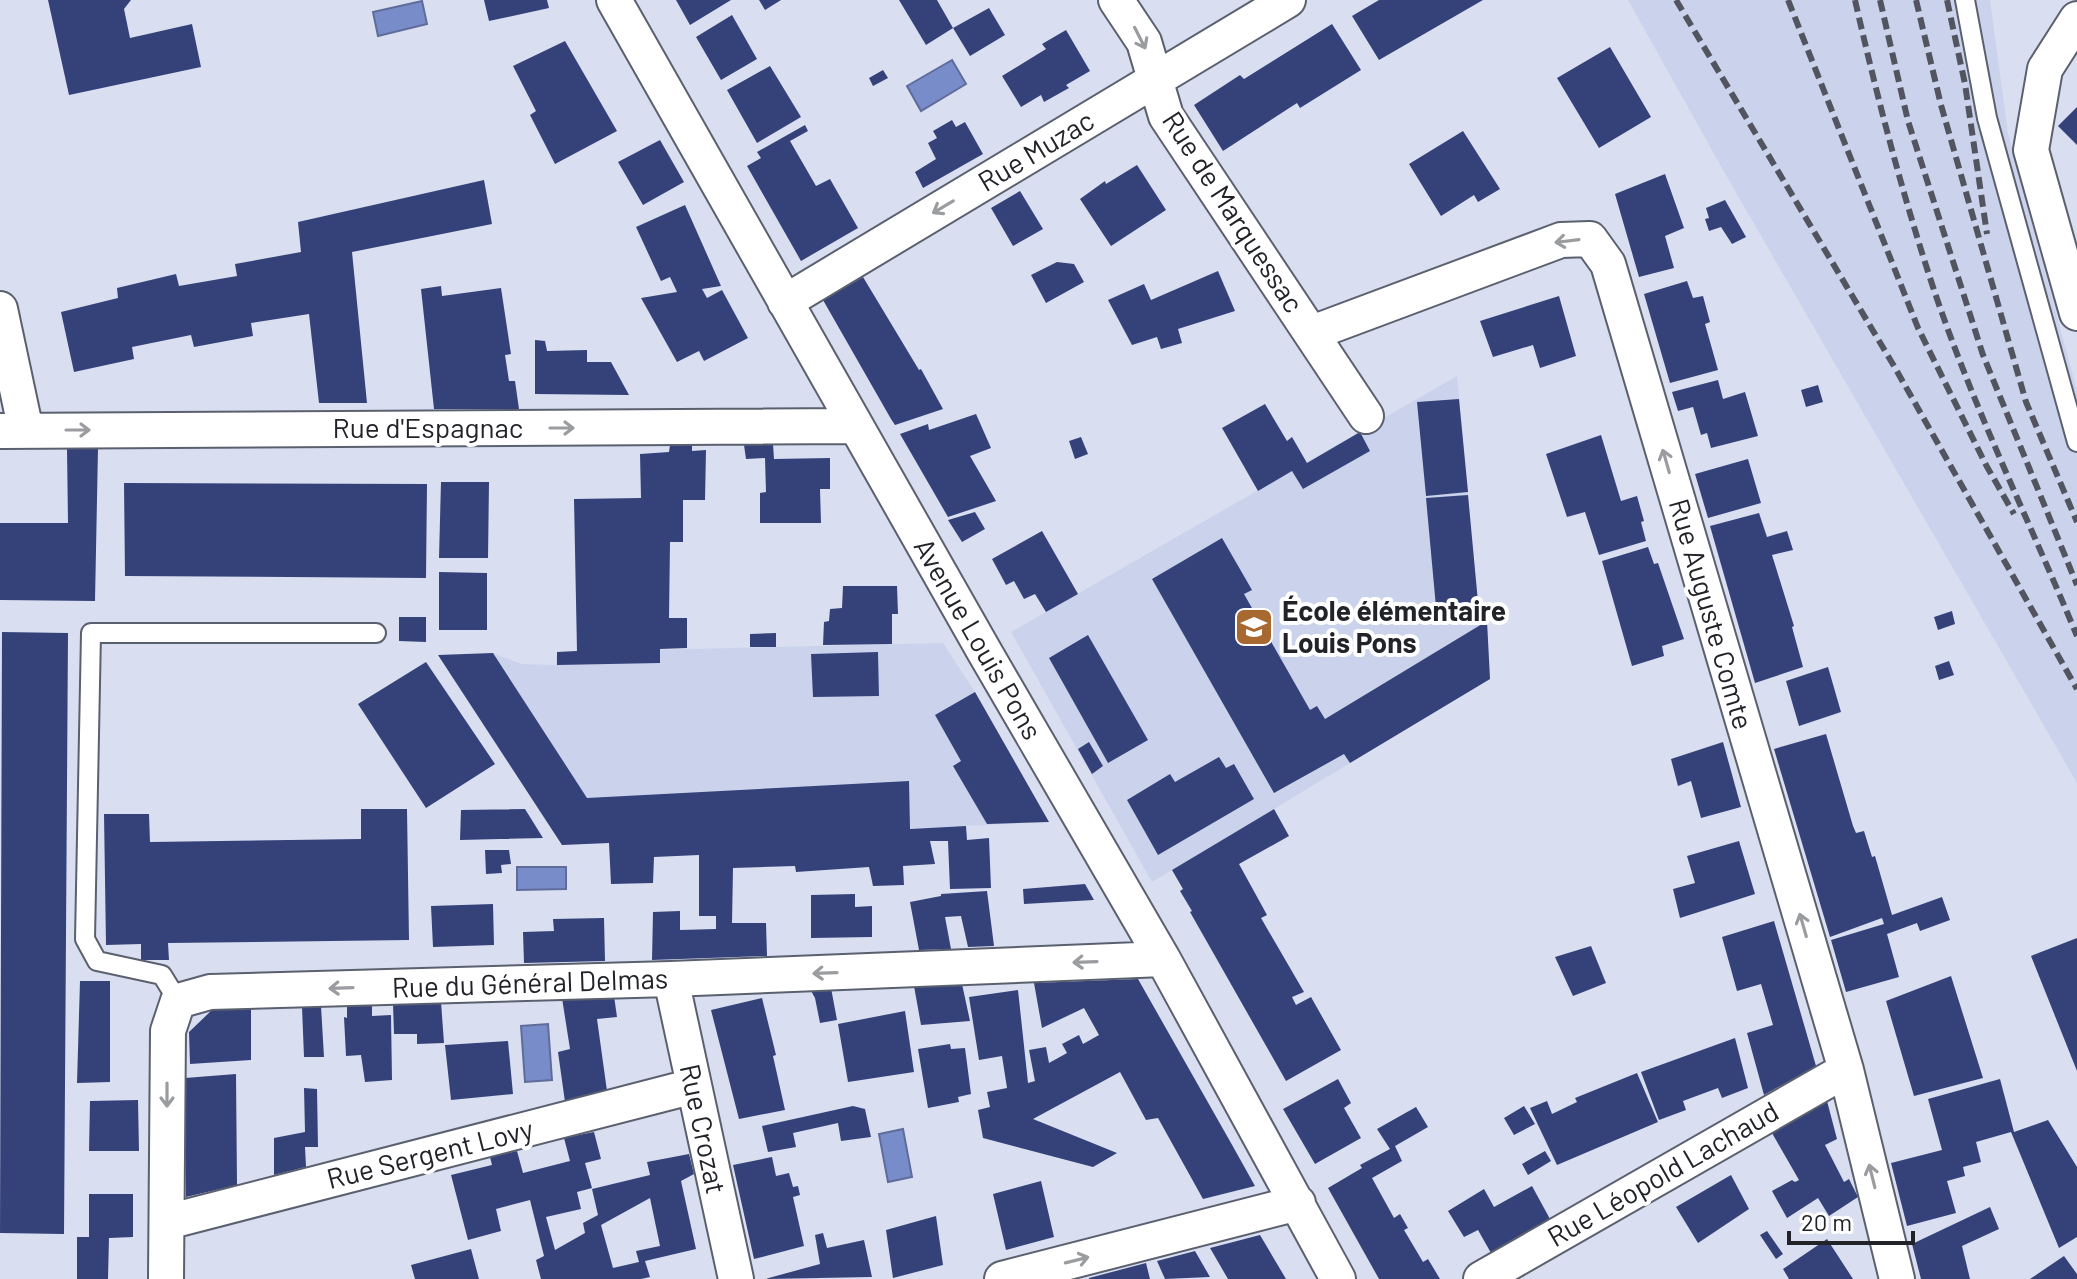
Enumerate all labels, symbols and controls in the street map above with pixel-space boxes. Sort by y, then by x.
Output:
one-way arrow [1132,26,1148,50]
street label: Rue Muzac [971,102,1100,198]
street label: Rue de Marquessac [1156,104,1312,318]
one-way arrow [932,199,955,215]
one-way arrow [1555,234,1580,249]
street label: Rue d'Espagnac [333,410,523,444]
one-way arrow [548,420,575,436]
one-way arrow [64,422,91,438]
one-way arrow [1658,449,1673,475]
street label: Rue Auguste Comte [1663,494,1761,733]
street label: Avenue Louis Pons [907,532,1050,745]
place label: École élémentaire Louis Pons [1282,593,1506,659]
school or university icon: École élémentaire Louis Pons [1233,606,1275,648]
one-way arrow [1795,913,1810,939]
one-way arrow [1072,955,1099,970]
street label: Rue du Général Delmas [391,960,669,1004]
one-way arrow [812,965,839,980]
one-way arrow [328,981,355,996]
street label: Rue Crozat [674,1061,734,1197]
one-way arrow [160,1081,175,1108]
street label: Rue Léopold Lachaud [1541,1093,1784,1253]
street label: Rue Sergent Lovy [323,1111,537,1195]
one-way arrow [1863,1164,1878,1189]
scale bar [1789,1195,1913,1245]
text: 20 m [1801,1207,1852,1236]
one-way arrow [1064,1251,1090,1266]

